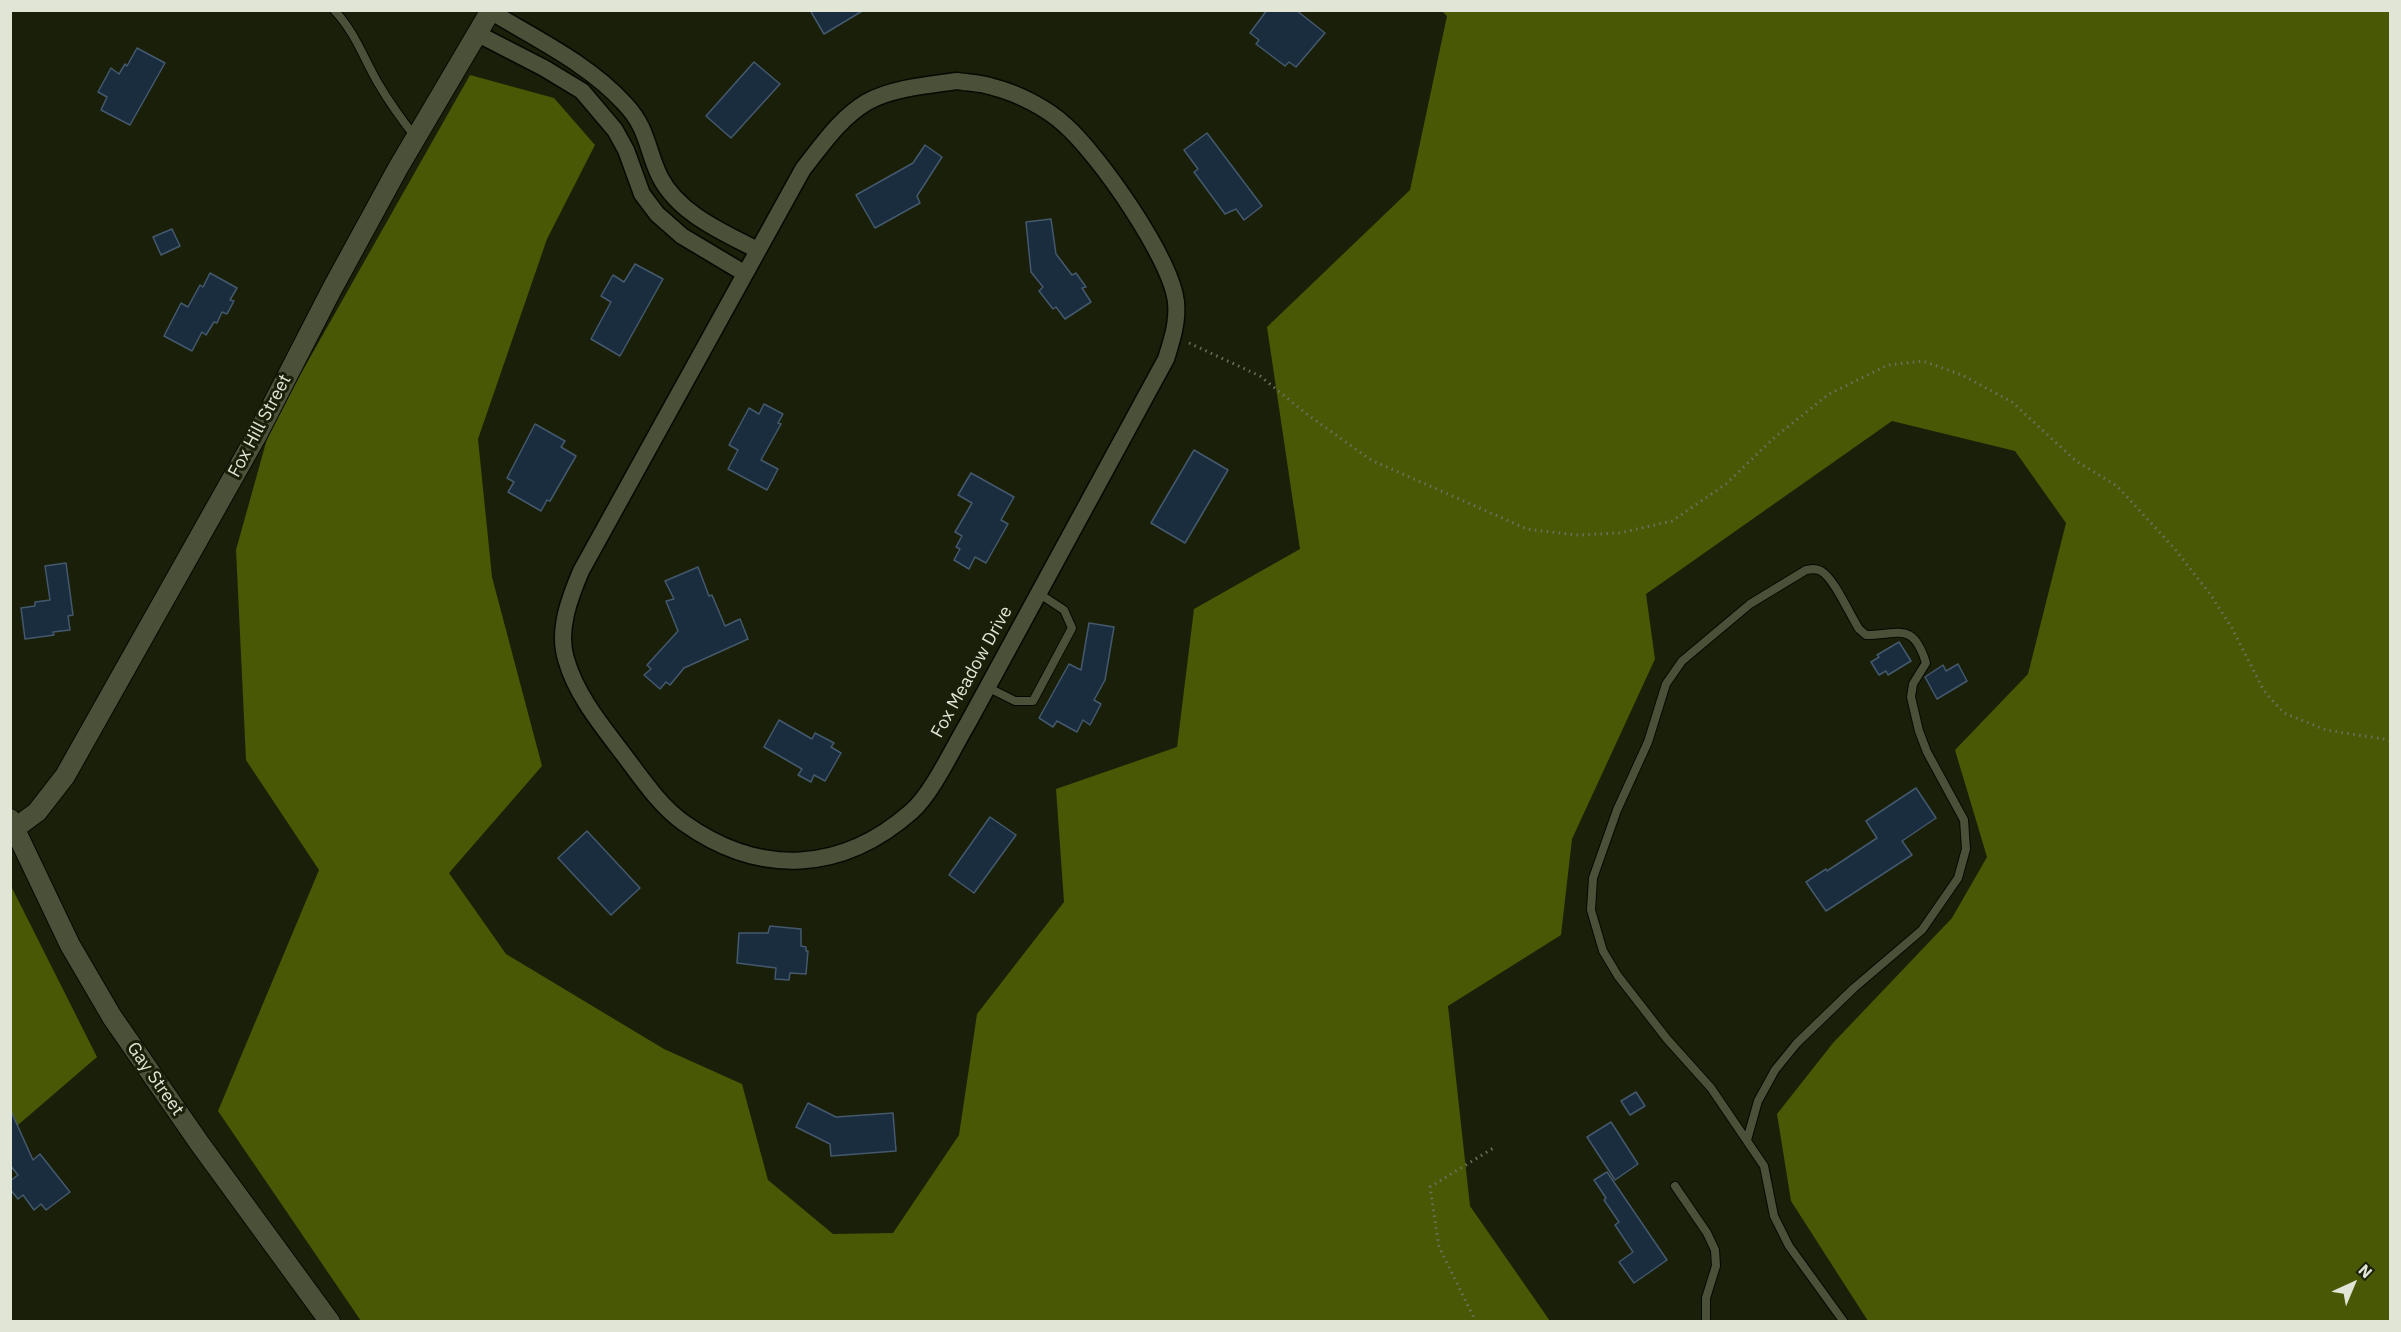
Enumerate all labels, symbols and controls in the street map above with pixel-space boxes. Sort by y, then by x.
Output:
street label: Fox Hill Street [224,371,296,481]
street label: Fox Meadow Drive [927,602,1017,742]
street label: Gay Street [122,1038,188,1120]
north arrow [2323,1254,2383,1314]
text: N [2354,1260,2377,1282]

